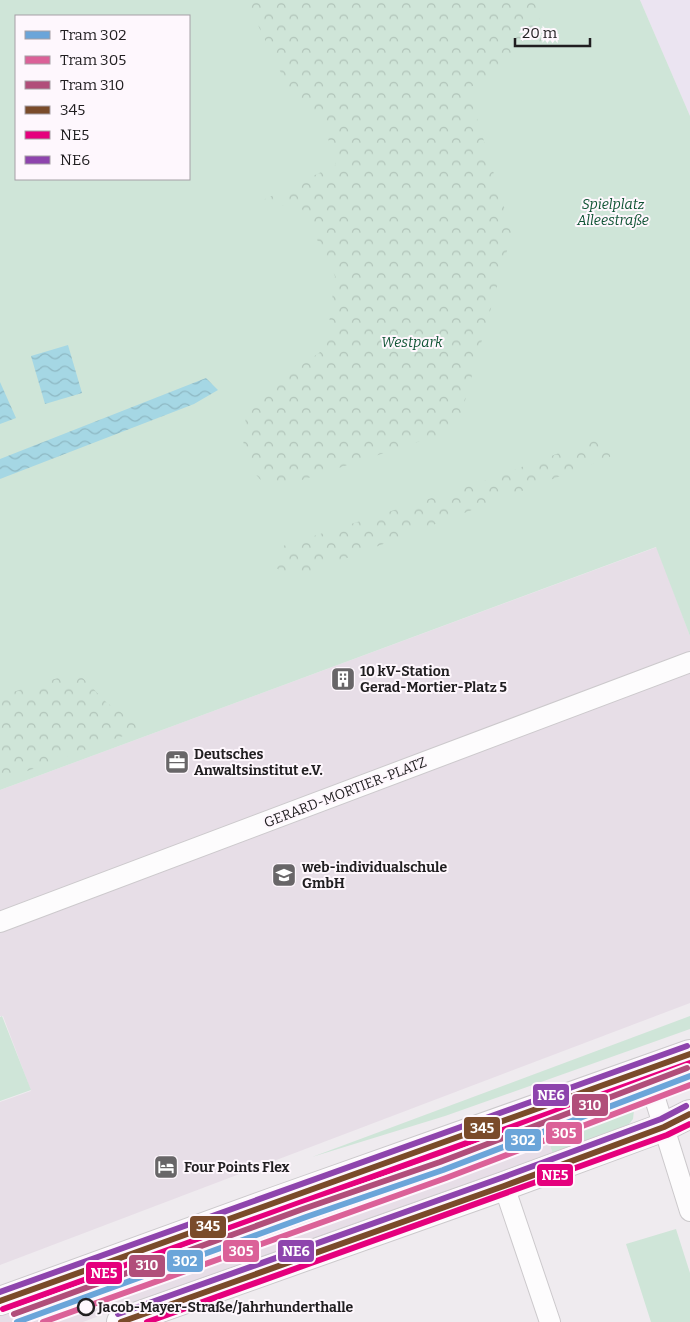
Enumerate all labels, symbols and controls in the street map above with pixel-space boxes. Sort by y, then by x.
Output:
legend [15,15,190,180]
scale bar [515,15,590,47]
text: 20 m [522,24,558,42]
text: Tram 302 [60,26,126,44]
text: Tram 305 [60,51,126,69]
text: Tram 310 [60,76,124,94]
text: 345 [60,101,85,119]
text: NE5 [60,126,89,144]
text: NE6 [60,151,90,169]
park label: Spielplatz Alleestraße [576,196,649,229]
park label: Westpark [381,334,443,351]
place label: 10 kV-Station Gerad-Mortier-Platz 5 [360,663,507,696]
building icon: 10 kV-Station Gerad-Mortier-Platz 5 [330,666,356,692]
place label: Deutsches Anwaltsinstitut e.V. [194,746,323,779]
office icon: Deutsches Anwaltsinstitut e.V. [164,749,190,775]
street label: GERARD-MORTIER-PLATZ [261,754,429,831]
place label: web-individualschule GmbH [301,859,447,892]
school or university icon: web-individualschule GmbH [271,862,297,888]
line badge: NE6 [532,1083,570,1107]
text: NE6 [537,1087,565,1104]
line badge: 310 [571,1093,609,1117]
text: 310 [578,1097,602,1114]
line badge: 345 [463,1116,501,1140]
text: 345 [470,1120,494,1137]
line badge: 305 [545,1121,583,1145]
text: 305 [552,1125,577,1142]
line badge: 302 [504,1128,542,1152]
text: 302 [511,1132,536,1149]
hotel icon: Four Points Flex [153,1154,179,1180]
place label: Four Points Flex [184,1159,290,1176]
line badge: NE5 [536,1163,574,1187]
text: NE5 [542,1167,569,1184]
line badge: 345 [189,1215,227,1239]
text: 345 [196,1218,220,1235]
line badge: 305 [222,1239,260,1263]
line badge: NE6 [277,1239,315,1263]
text: 305 [229,1243,254,1260]
text: NE6 [282,1243,310,1260]
line badge: 302 [166,1249,204,1273]
text: 302 [173,1253,198,1270]
line badge: 310 [128,1254,166,1278]
text: 310 [135,1257,159,1274]
line badge: NE5 [85,1261,123,1285]
text: NE5 [91,1265,118,1282]
marker: Jacob-Mayer-Straße/Jahrhunderthalle [77,1298,95,1316]
place label: Jacob-Mayer-Straße/Jahrhunderthalle [97,1299,354,1316]

